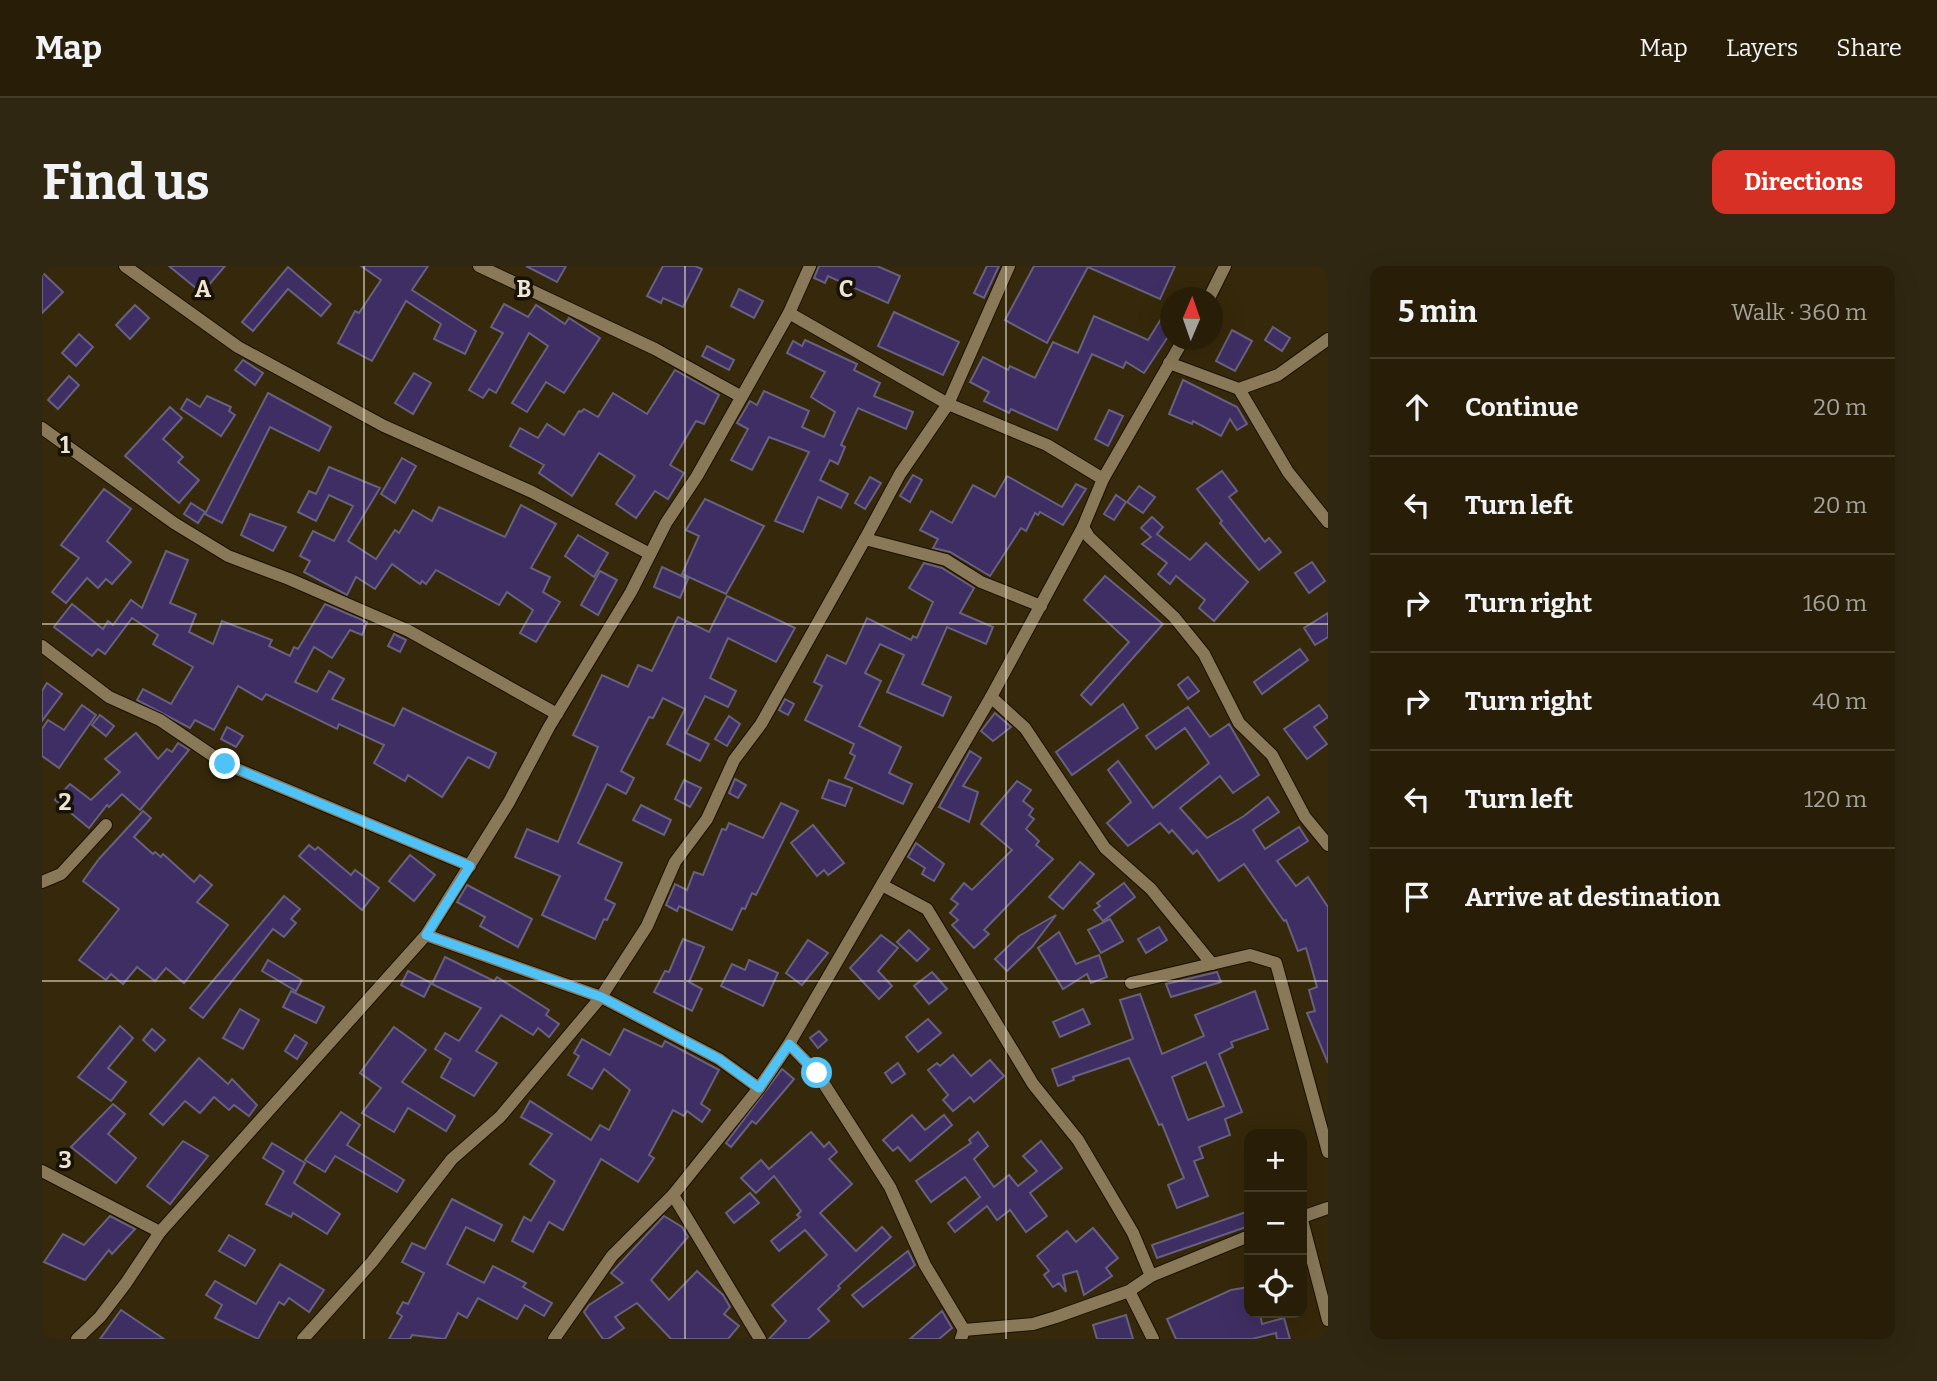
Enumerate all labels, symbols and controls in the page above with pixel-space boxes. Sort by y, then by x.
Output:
text: Map [35,28,102,68]
text: Map [1640,34,1688,62]
text: Layers [1726,34,1798,62]
text: Share [1836,34,1902,62]
button: Directions [1712,150,1895,214]
text: Find us [42,153,210,212]
text: A [195,275,212,303]
text: B [517,275,531,303]
text: C [839,275,853,303]
north arrow [1160,287,1223,350]
text: 5 min [1398,294,1477,330]
text: Walk · 360 m [1731,298,1867,326]
icon: ahead [1398,388,1436,426]
text: Continue [1465,392,1579,423]
text: 20 m [1813,393,1867,421]
text: 1 [60,431,70,459]
icon: left [1398,486,1436,524]
text: Turn left [1465,490,1573,521]
text: 20 m [1813,491,1867,519]
icon: right [1398,584,1436,622]
text: Turn right [1465,588,1592,619]
text: 160 m [1803,589,1867,617]
icon: right [1398,682,1436,720]
text: Turn right [1465,686,1592,717]
text: 40 m [1812,687,1867,715]
route end [209,748,240,779]
icon: left [1398,780,1436,818]
text: Turn left [1465,784,1573,815]
text: 120 m [1804,785,1867,813]
text: 2 [59,788,72,816]
icon: arrive [1398,878,1436,916]
text: Arrive at destination [1465,882,1720,913]
route start [801,1057,832,1088]
map controls [1244,1129,1307,1318]
button: + [1244,1129,1307,1192]
text: 3 [58,1146,72,1174]
button: − [1244,1192,1307,1255]
button: locate [1244,1255,1307,1318]

